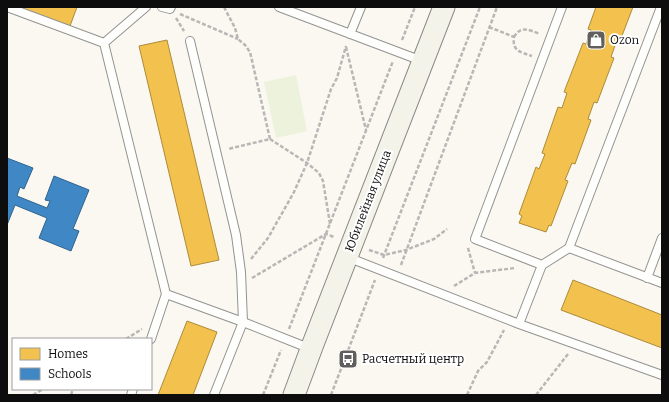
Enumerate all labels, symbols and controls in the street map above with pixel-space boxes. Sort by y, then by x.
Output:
shop icon: Ozon [585,29,607,51]
place label: Ozon [610,33,640,47]
street label: Юбилейная улица [342,148,394,254]
legend [12,338,152,390]
text: Homes [48,347,88,361]
bus stop icon: Расчетный центр [337,348,359,370]
place label: Расчетный центр [362,352,464,366]
text: Schools [48,367,92,381]

